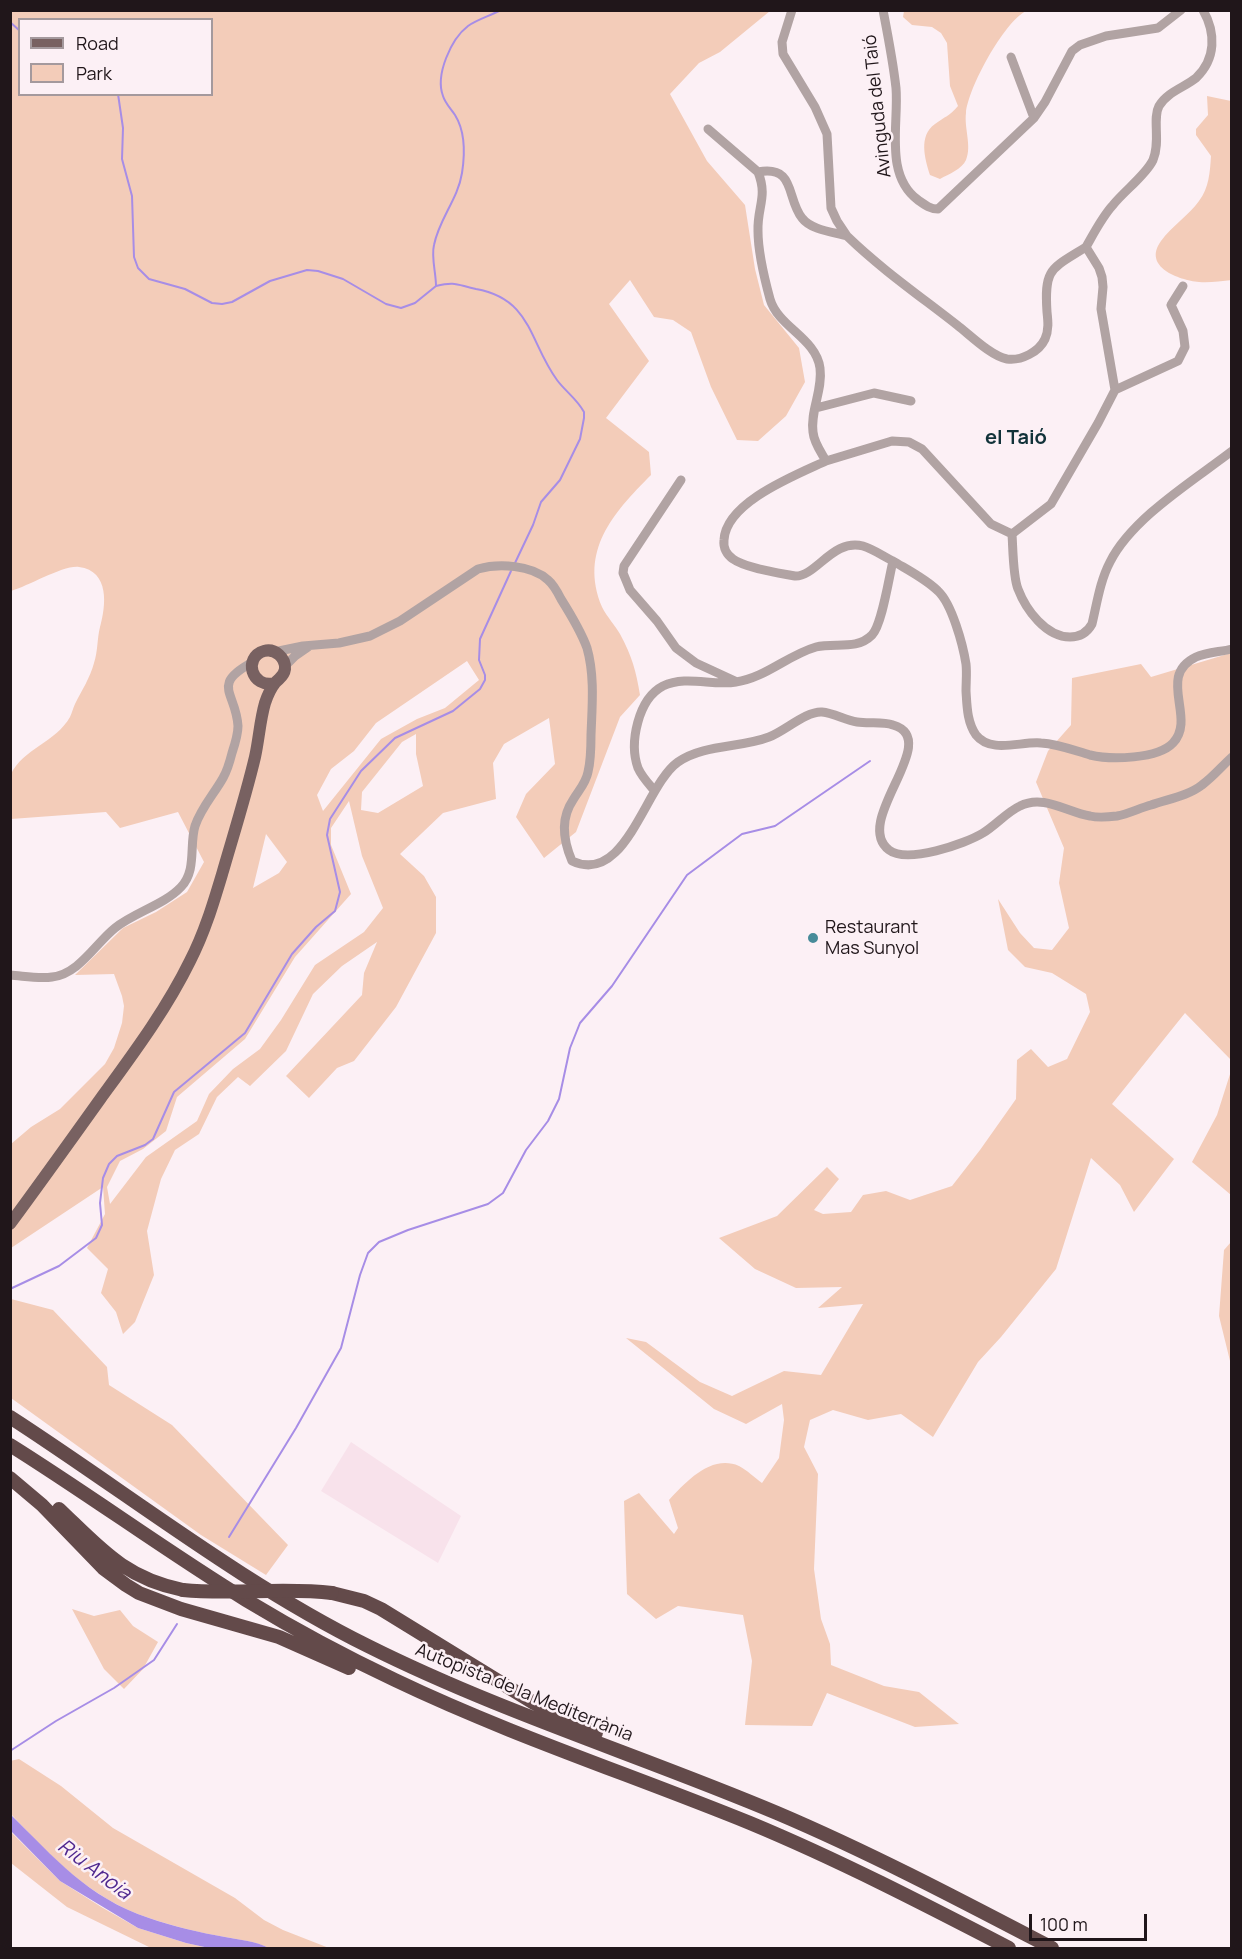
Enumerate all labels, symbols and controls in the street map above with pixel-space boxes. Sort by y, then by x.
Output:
legend [18,18,213,96]
text: Road [76,31,119,55]
street label: Avinguda del Taió [860,33,896,179]
text: Park [76,61,112,85]
district label: el Taió [985,426,1047,450]
place label: Restaurant Mas Sunyol [825,917,919,960]
marker: Restaurant Mas Sunyol [806,931,820,945]
street label: Autopista de la Mediterrània [412,1639,636,1747]
water label: Riu Anoia [53,1835,135,1905]
scale bar [1032,1902,1150,1940]
text: 100 m [1040,1912,1088,1936]

